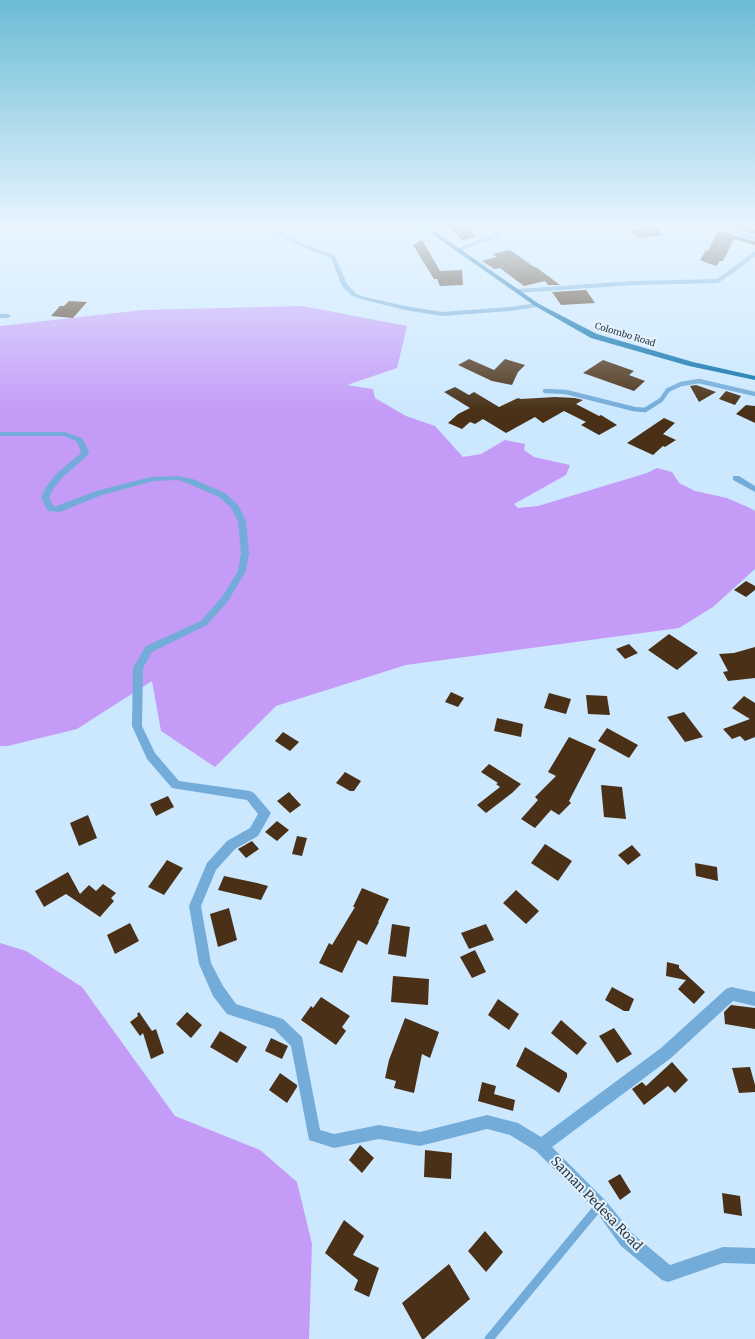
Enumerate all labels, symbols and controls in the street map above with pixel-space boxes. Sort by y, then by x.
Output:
street label: Colombo Road [593,321,657,349]
street label: Saman Pedesa Road [547,1154,645,1254]

